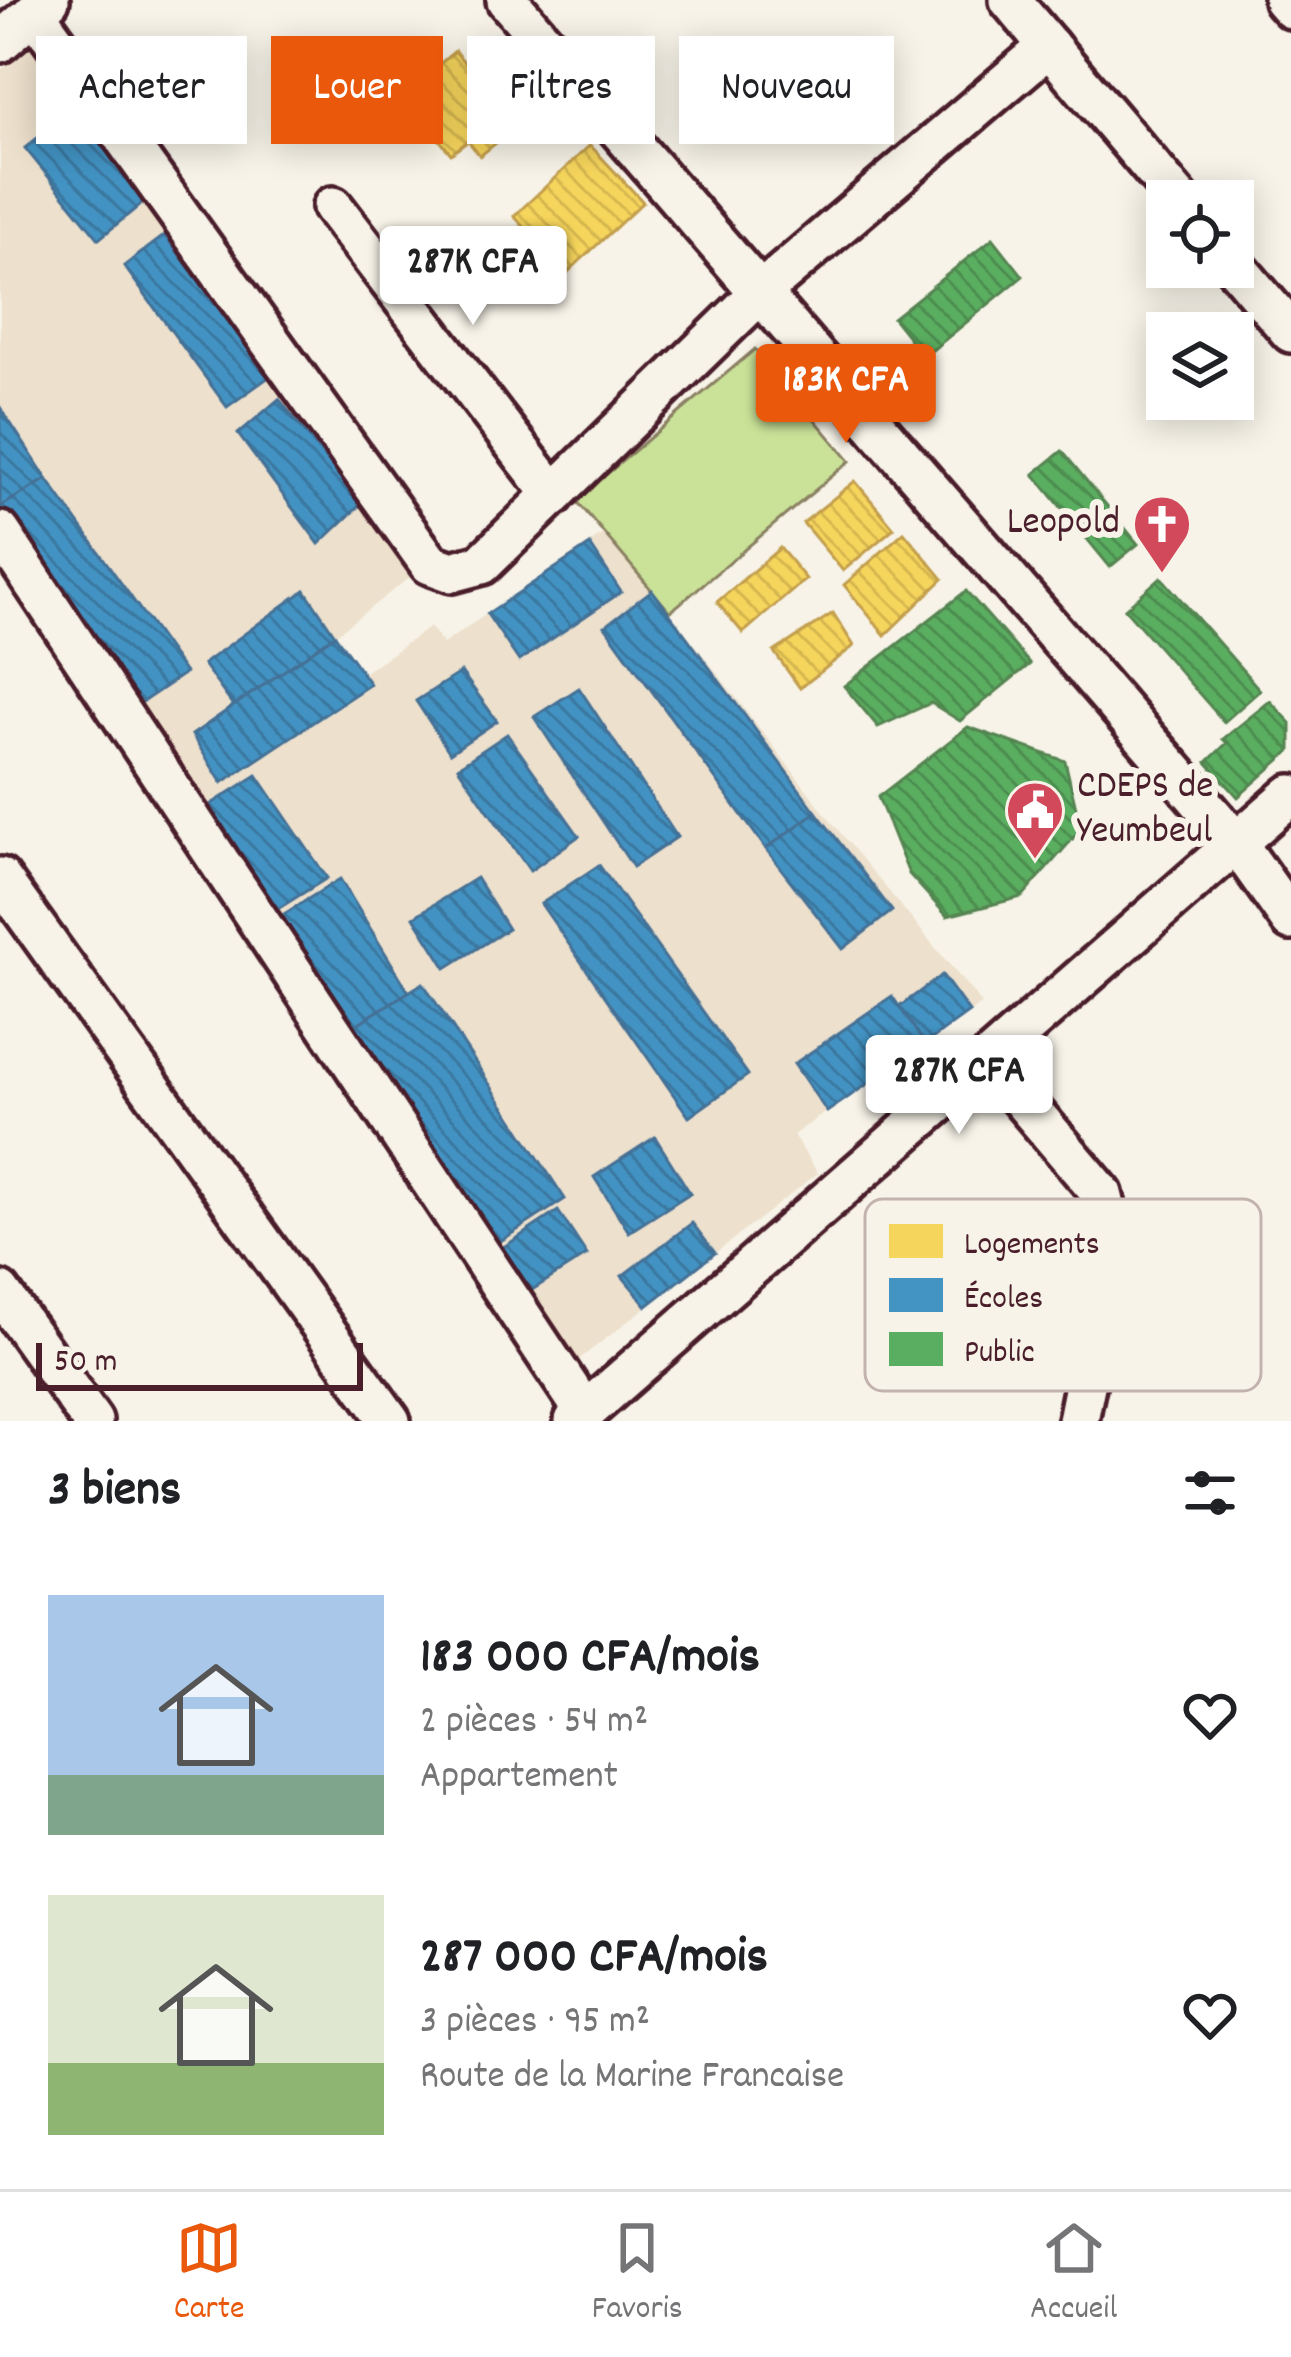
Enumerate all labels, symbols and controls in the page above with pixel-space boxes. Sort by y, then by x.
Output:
chip: Acheter [36,36,247,144]
chip: Louer [271,36,443,144]
chip: Filtres [467,36,655,144]
chip: Nouveau [679,36,894,144]
map controls [1146,180,1254,420]
button: locate [1146,180,1254,288]
pin: 287K CFA [349,226,597,328]
text: 287K CFA [407,237,539,292]
button: layers [1146,312,1254,420]
pin: 183K CFA [722,344,970,446]
text: 183K CFA [783,355,909,410]
church icon: Leopold [1131,493,1193,575]
place label: Leopold [1007,497,1120,552]
place label: CDEPS de Yeumbeul [1077,761,1213,861]
public building icon: CDEPS de Yeumbeul [1004,779,1066,861]
pin: 287K CFA [835,1035,1083,1137]
text: 287K CFA [893,1046,1025,1101]
legend [865,1199,1261,1391]
text: Logements [964,1223,1100,1270]
text: Écoles [964,1277,1043,1324]
text: Public [964,1331,1035,1378]
scale bar [36,1337,363,1390]
text: 50 m [54,1340,118,1387]
text: 3 biens [48,1457,181,1529]
icon: filters [1177,1460,1243,1526]
text: 183 000 CFA/mois [420,1624,760,1696]
icon: home [144,1643,288,1787]
icon: heart [1177,1682,1243,1748]
text: 2 pièces · 54 m² [420,1696,648,1751]
text: Appartement [420,1751,618,1806]
text: 287 000 CFA/mois [420,1924,768,1996]
icon: home [144,1943,288,2087]
icon: heart [1177,1982,1243,2048]
text: 3 pièces · 95 m² [420,1996,650,2051]
text: Route de la Marine Francaise [420,2051,844,2106]
tab: Carte [174,2215,244,2334]
tab: Favoris [592,2215,683,2334]
tab: Accueil [1030,2215,1117,2334]

